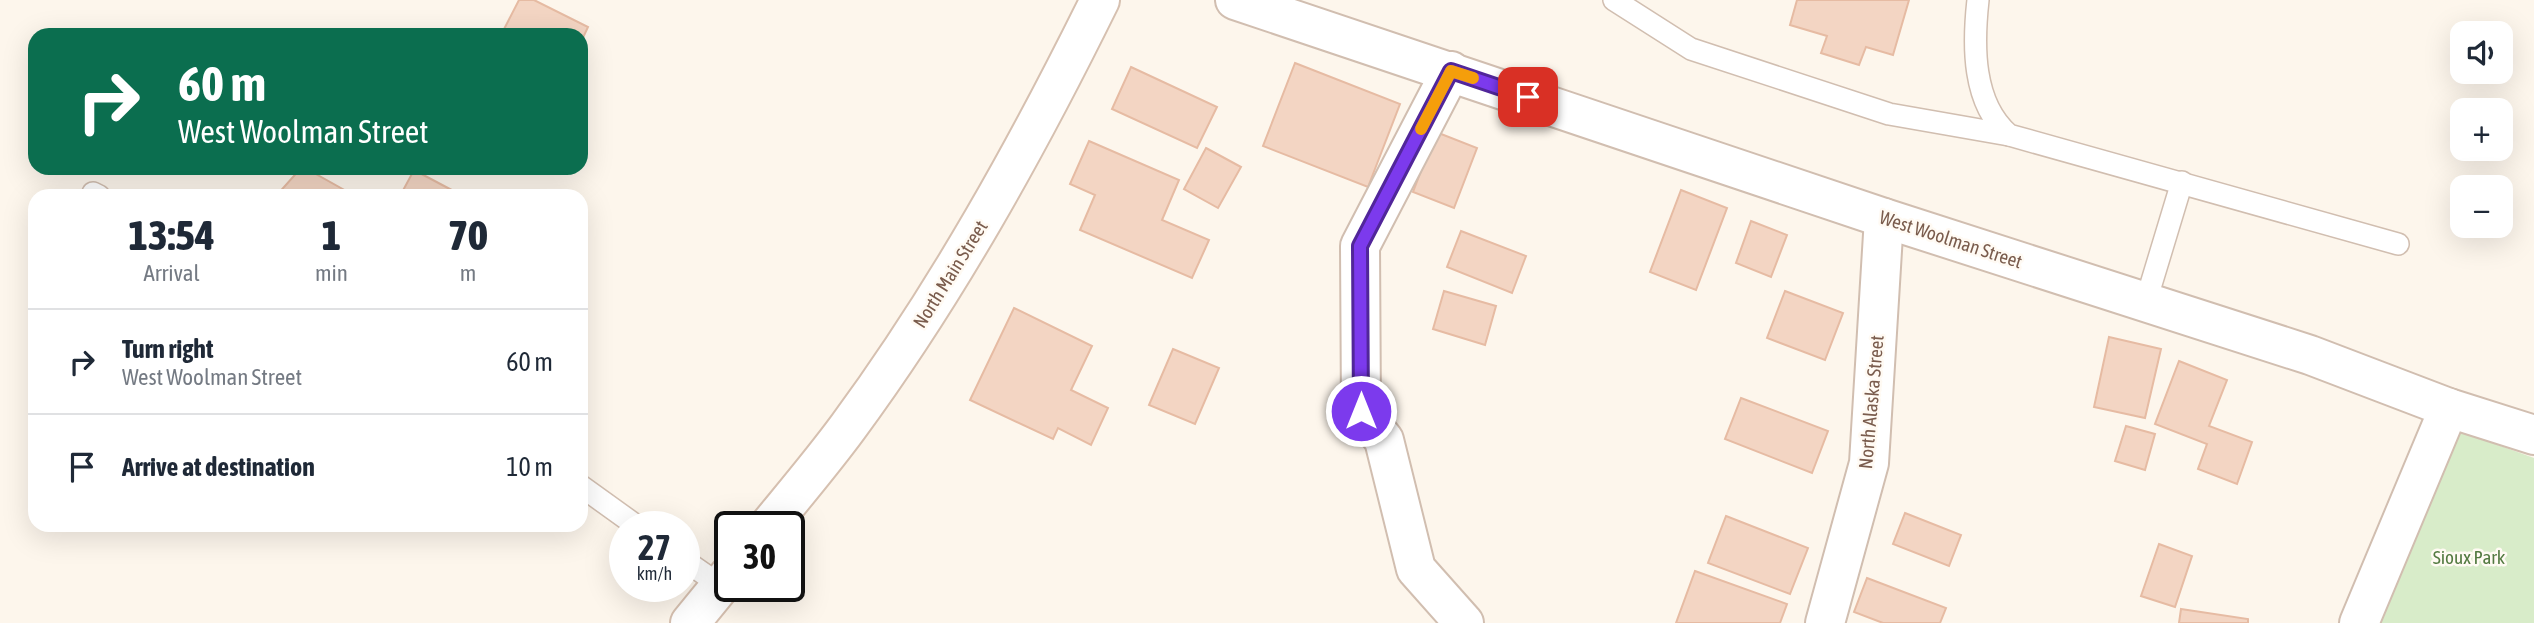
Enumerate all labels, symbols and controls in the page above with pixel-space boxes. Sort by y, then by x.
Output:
map controls [2450,21,2513,238]
button: sound [2450,21,2513,84]
text: 60 m [178,55,266,111]
icon: right [63,56,154,147]
pin [1498,67,1558,127]
icon: arrive [1509,78,1547,116]
button: + [2450,98,2513,161]
text: West Woolman Street [178,113,429,150]
button: − [2450,175,2513,238]
street label: West Woolman Street [1877,206,2025,272]
text: 13:54 [128,211,215,259]
text: 1 [322,211,341,259]
text: 70 [448,211,488,259]
street label: North Main Street [908,216,992,332]
text: Arrival [143,260,200,286]
text: min [315,260,348,286]
text: m [460,260,476,286]
text: Turn right [122,334,213,364]
street label: North Alaska Street [1854,334,1888,470]
icon: right [63,343,101,381]
text: 60 m [506,347,553,377]
text: West Woolman Street [122,364,302,390]
position arrow [1324,374,1398,448]
icon: arrive [63,448,101,486]
text: Arrive at destination [122,452,315,482]
text: 10 m [506,452,553,482]
speed limit sign: 30 [714,511,805,602]
text: 27 [638,527,671,567]
park label: Sioux Park [2433,546,2506,568]
text: km/h [637,563,672,584]

